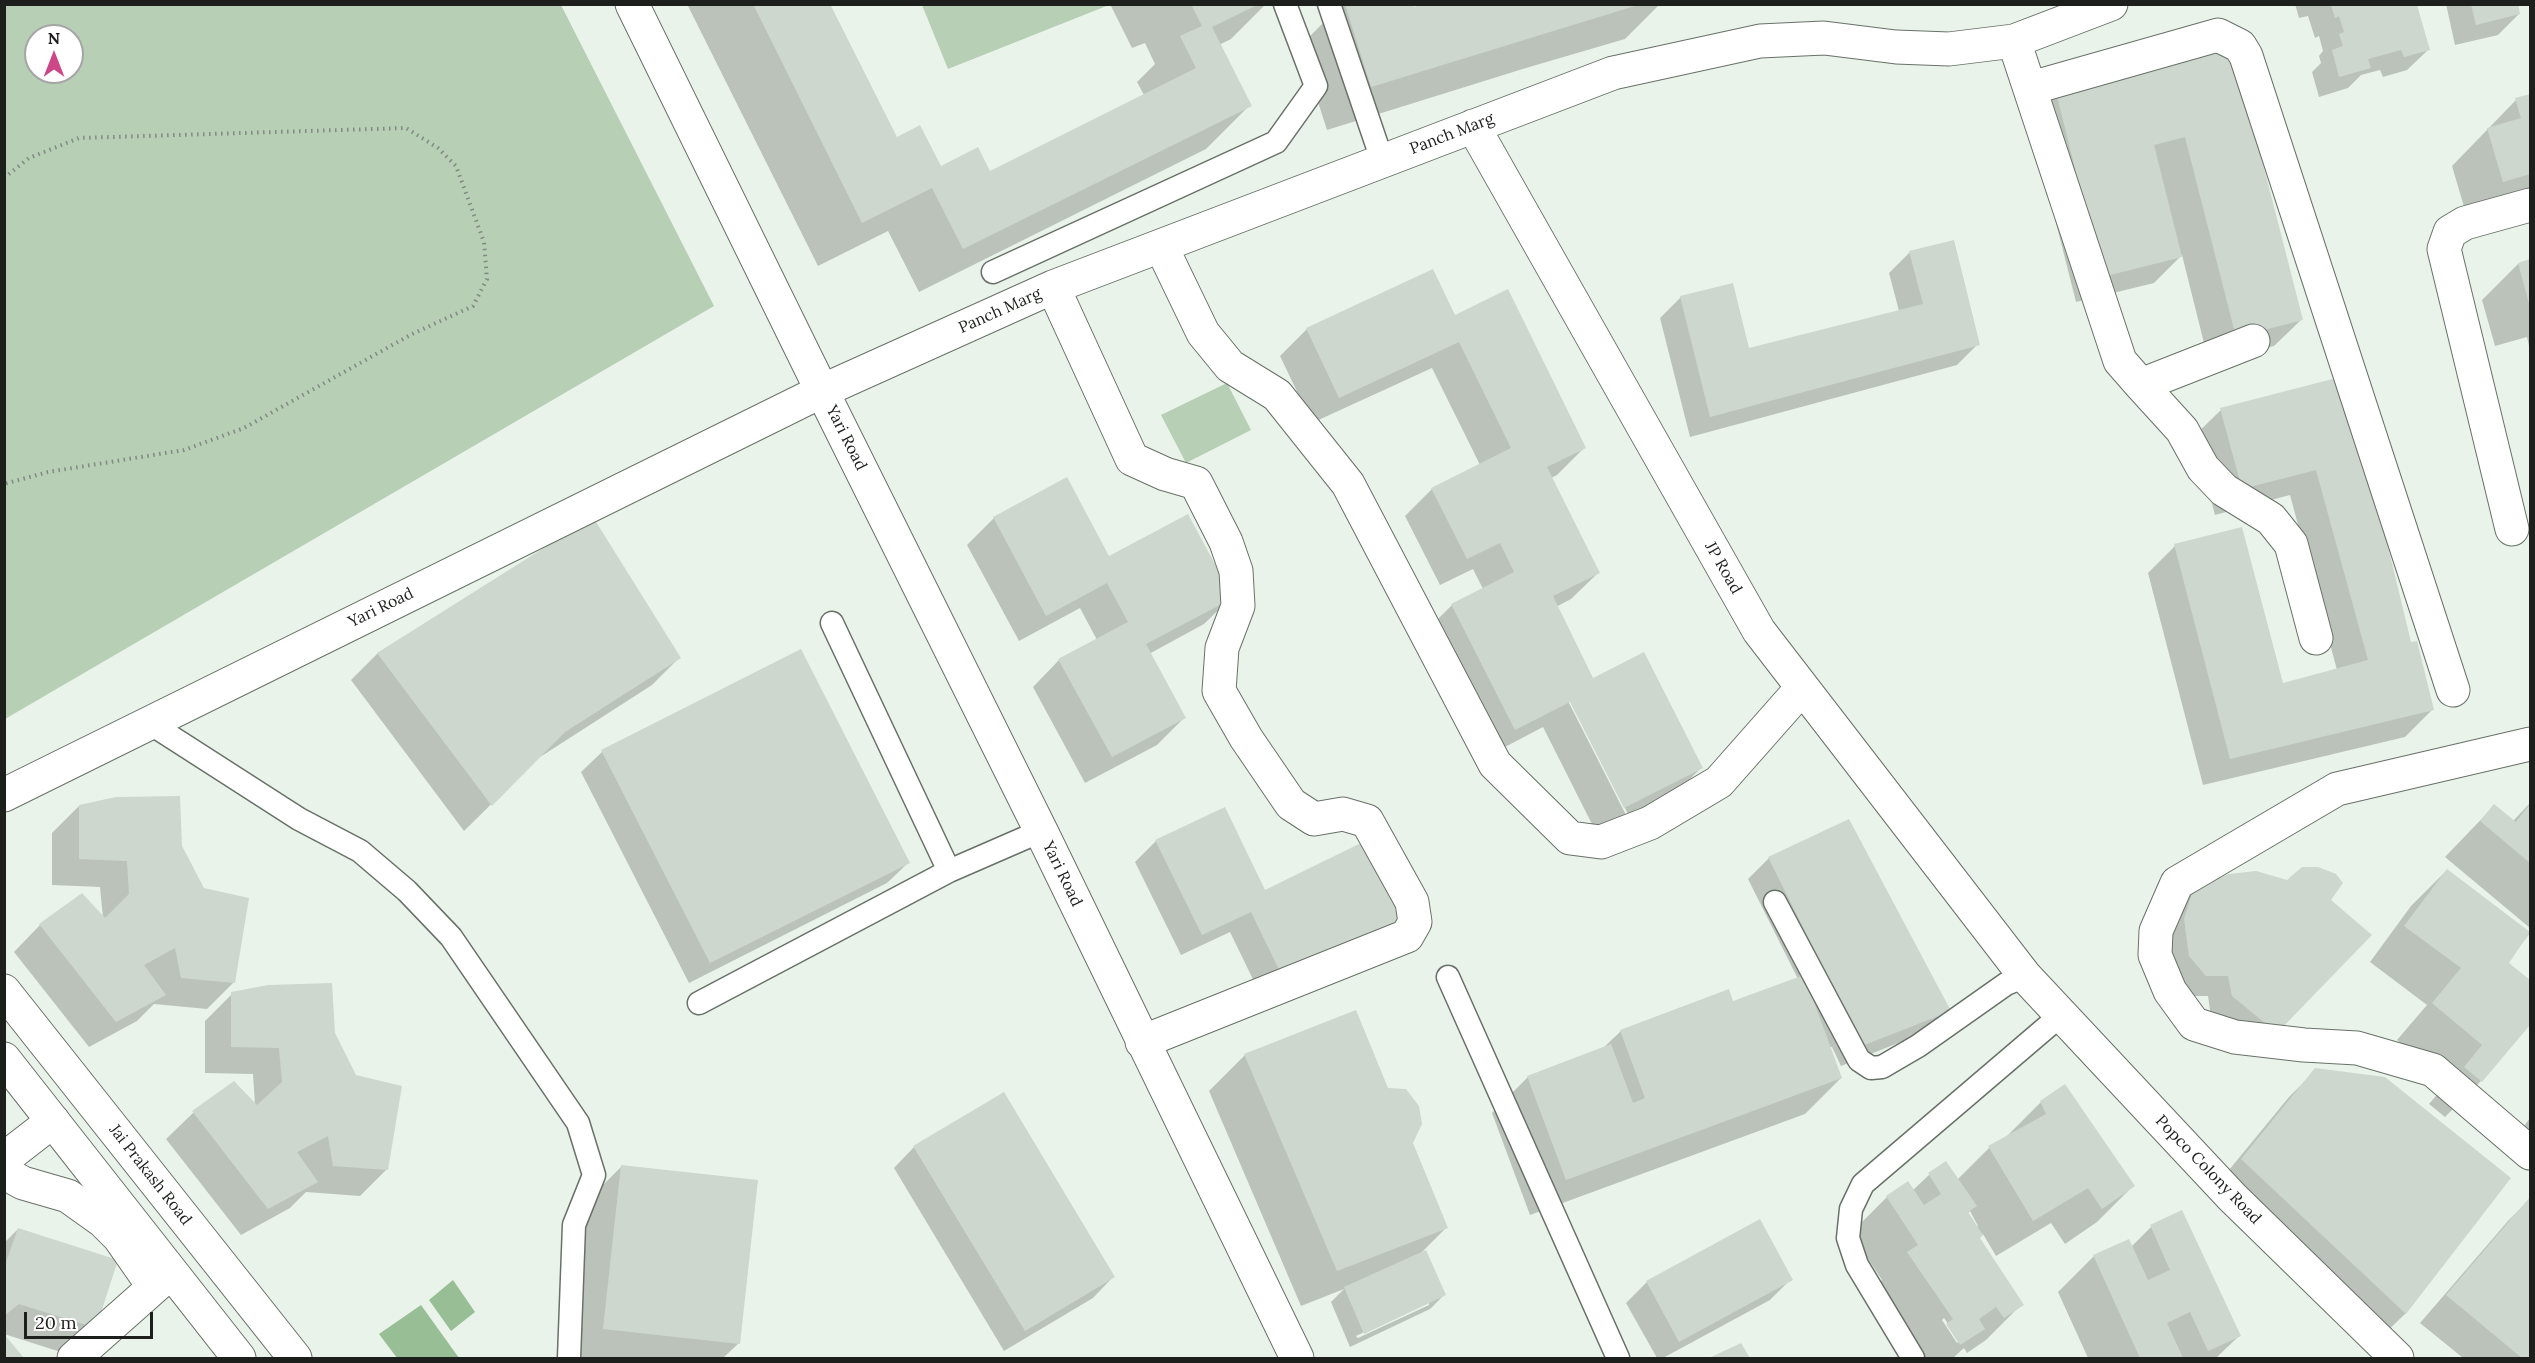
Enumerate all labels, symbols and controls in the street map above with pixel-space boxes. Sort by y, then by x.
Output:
north arrow [24,24,84,84]
text: N [48,28,60,48]
street label: Panch Marg [1407,109,1497,159]
street label: Panch Marg [956,284,1044,338]
street label: Yari Road [821,402,871,474]
street label: JP Road [1700,539,1746,597]
street label: Yari Road [345,584,417,632]
street label: Yari Road [1038,838,1086,910]
street label: Popco Colony Road [2151,1112,2265,1228]
street label: Jai Prakash Road [105,1121,195,1229]
scale bar [27,1300,156,1338]
text: 20 m [35,1311,77,1334]

